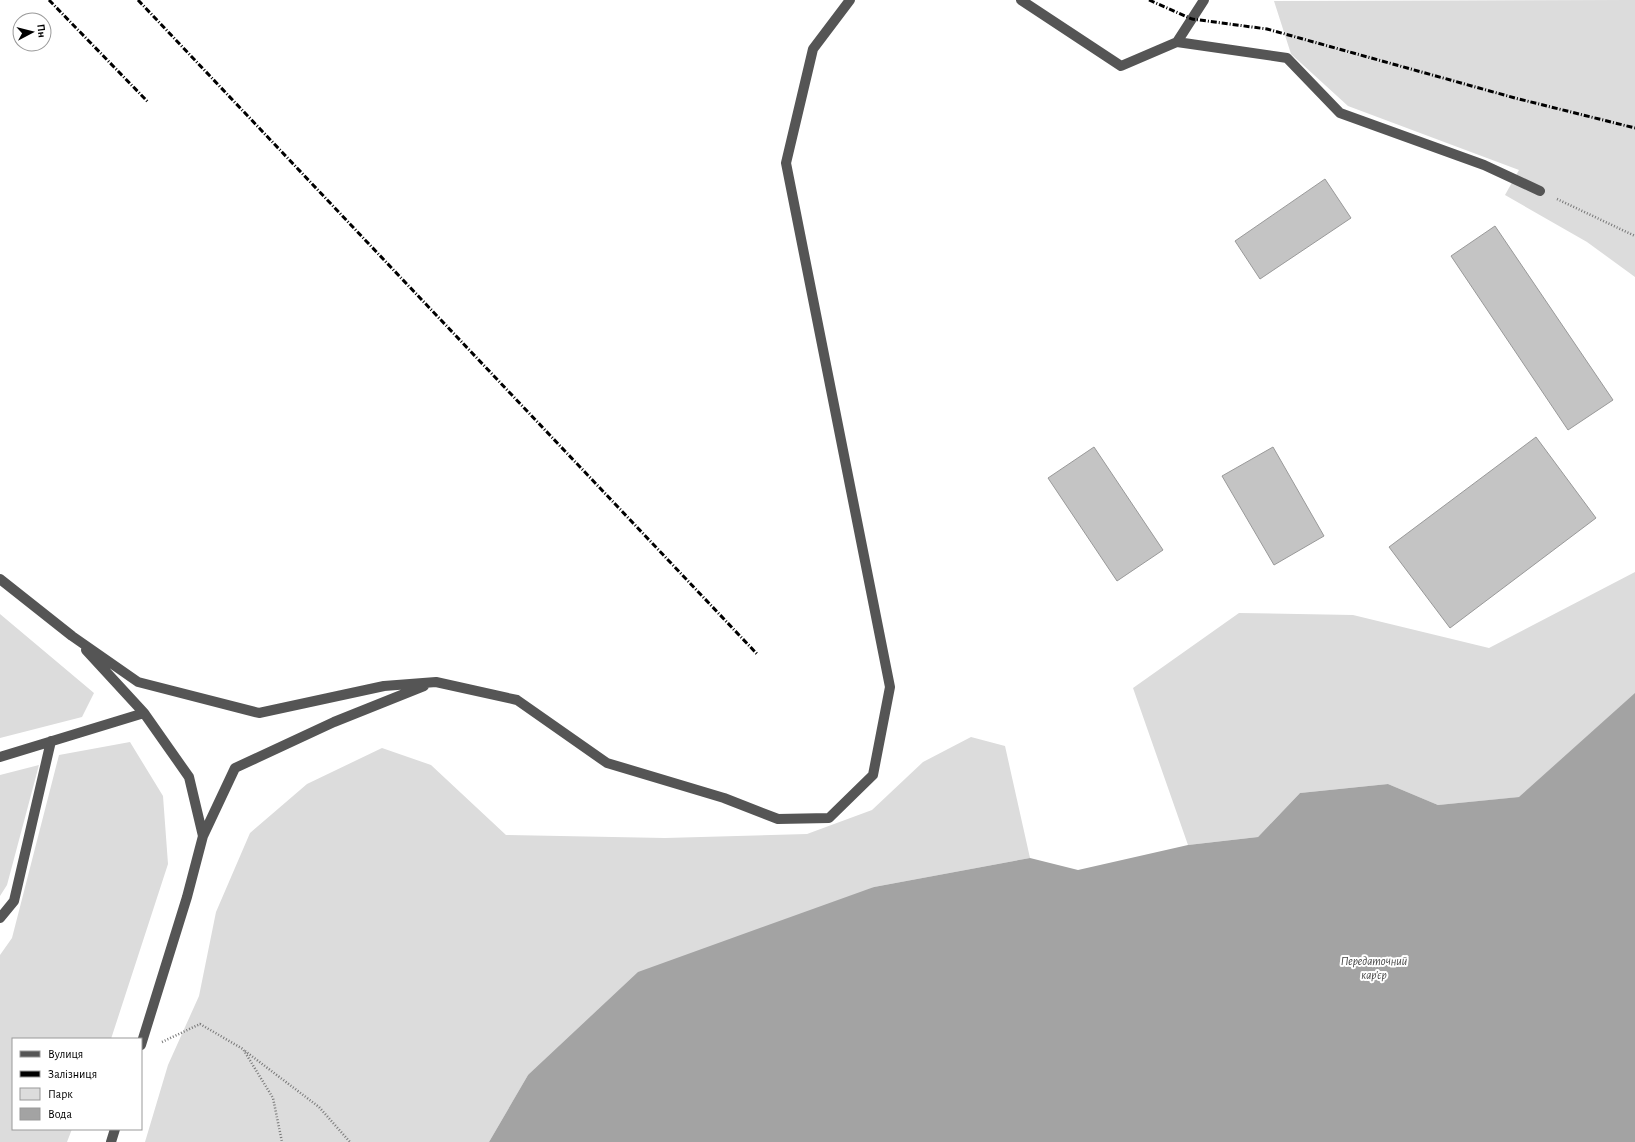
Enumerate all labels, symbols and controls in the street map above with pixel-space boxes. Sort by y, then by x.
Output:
north arrow [12,12,52,52]
text: Пн [35,24,48,38]
water label: Передаточний кар'єр [1341,955,1407,982]
legend [12,1038,142,1130]
text: Вулиця [48,1048,83,1061]
text: Залізниця [48,1068,97,1080]
text: Парк [48,1088,73,1100]
text: Вода [48,1108,72,1120]

